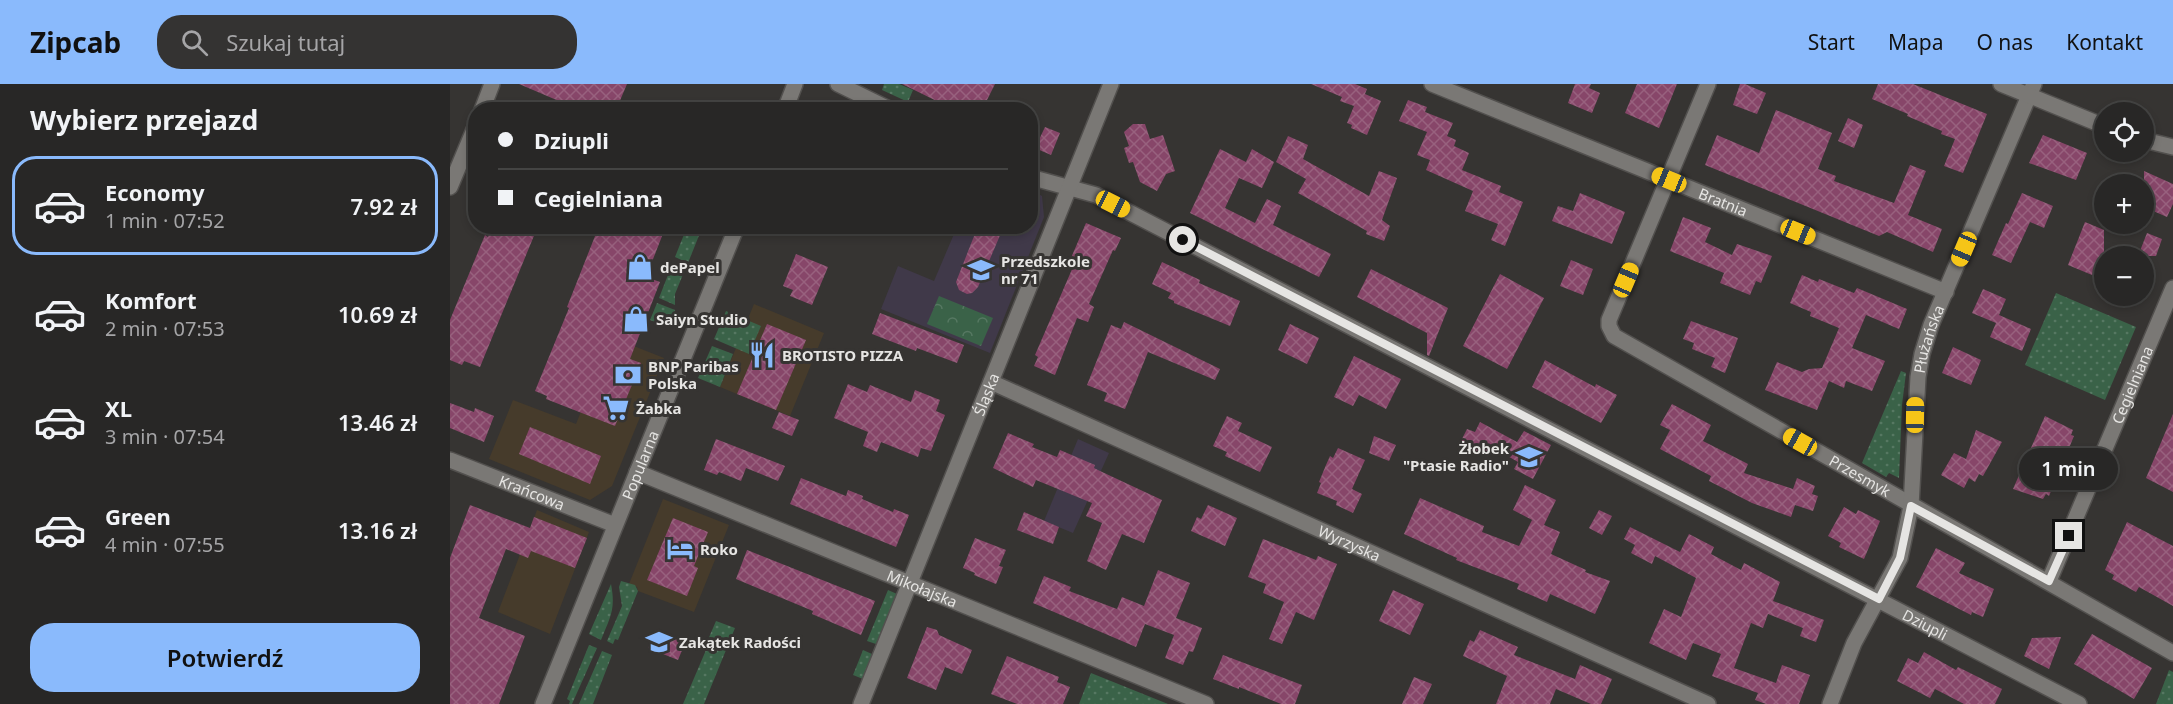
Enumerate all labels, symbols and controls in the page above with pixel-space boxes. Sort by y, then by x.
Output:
search box [157,15,577,69]
text: Zipcab [30,23,121,61]
icon: search [178,26,211,59]
text: Szukaj tutaj [226,27,345,57]
text: Start [1808,28,1855,56]
text: Mapa [1888,28,1943,56]
text: O nas [1976,28,2033,56]
text: Kontakt [2066,28,2143,56]
text: Wybierz przejazd [30,101,258,138]
map controls [2094,102,2154,306]
button: locate [2094,102,2154,162]
text: Dziupli [534,125,609,155]
car [1649,165,1689,195]
button: + [2094,174,2154,234]
text: Economy [105,177,204,207]
icon: car [33,179,87,233]
text: Cegielniana [534,183,663,213]
street label: Bratnia [1696,183,1751,221]
car [1093,188,1133,220]
text: 7.92 zł [350,191,417,221]
text: 1 min · 07:52 [105,207,225,234]
car [1778,217,1818,247]
route start [1169,226,1196,253]
car [1949,229,1979,269]
button: − [2094,246,2154,306]
place label: Przedszkole nr 71 [1001,251,1090,288]
shop icon: dePapel [625,252,655,282]
school or university icon: Przedszkole nr 71 [966,255,996,285]
place label: dePapel [660,257,720,277]
car [1611,260,1641,300]
text: Komfort [105,285,196,315]
icon: car [33,287,87,341]
text: 10.69 zł [338,299,417,329]
street label: Płużańska [1909,302,1948,375]
shop icon: Saiyn Studio [621,304,651,334]
place label: Saiyn Studio [656,309,748,329]
text: 2 min · 07:53 [105,315,225,342]
restaurant icon: BROTISTO PIZZA [747,340,777,370]
street label: Cegielniana [2107,343,2157,427]
place label: BROTISTO PIZZA [782,345,904,365]
place label: BNP Paribas Polska [648,356,739,393]
bank icon: BNP Paribas Polska [613,360,643,390]
street label: Śląska [968,370,1003,418]
text: XL [105,393,132,423]
supermarket icon: Żabka [601,393,631,423]
icon: car [33,395,87,449]
car [1906,397,1924,433]
place label: Żabka [636,398,681,418]
text: 13.46 zł [338,407,417,437]
text: 3 min · 07:54 [105,423,225,450]
car [1780,425,1820,459]
street label: Popularna [617,427,663,502]
place label: Żłobek "Ptasie Radio" [1403,438,1510,475]
school or university icon: Żłobek "Ptasie Radio" [1514,442,1544,472]
callout: 1 min [2020,449,2118,491]
street label: Przesmyk [1826,450,1894,501]
text: 1 min [2041,455,2096,482]
street label: Krańcowa [496,470,568,514]
text: Green [105,501,171,531]
icon: car [33,503,87,557]
text: 13.16 zł [338,515,417,545]
street label: Wyrzyska [1315,520,1384,566]
route end [2055,522,2082,549]
text: 4 min · 07:55 [105,531,225,558]
hotel icon: Roko [665,534,695,564]
place label: Roko [700,539,738,559]
street label: Mikołajska [884,565,960,612]
street label: Dziupli [1899,604,1951,644]
button: Potwierdź [30,623,420,692]
school or university icon: Zakątek Radości [644,627,674,657]
place label: Zakątek Radości [679,632,801,652]

